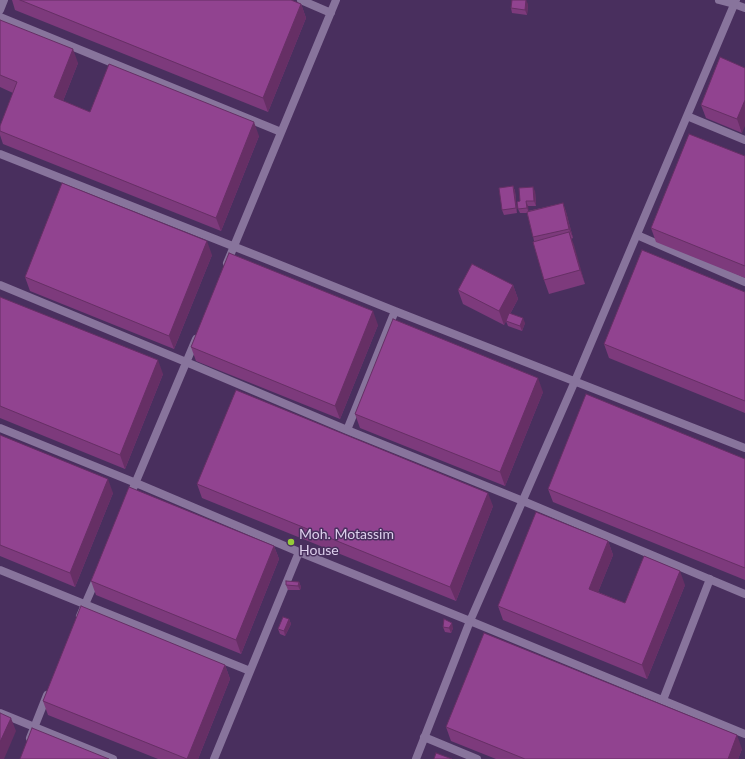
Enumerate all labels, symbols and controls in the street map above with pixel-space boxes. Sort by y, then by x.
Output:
place label: Moh. Motassim House [299,526,394,558]
marker: Moh. Motassim House [286,537,296,547]

